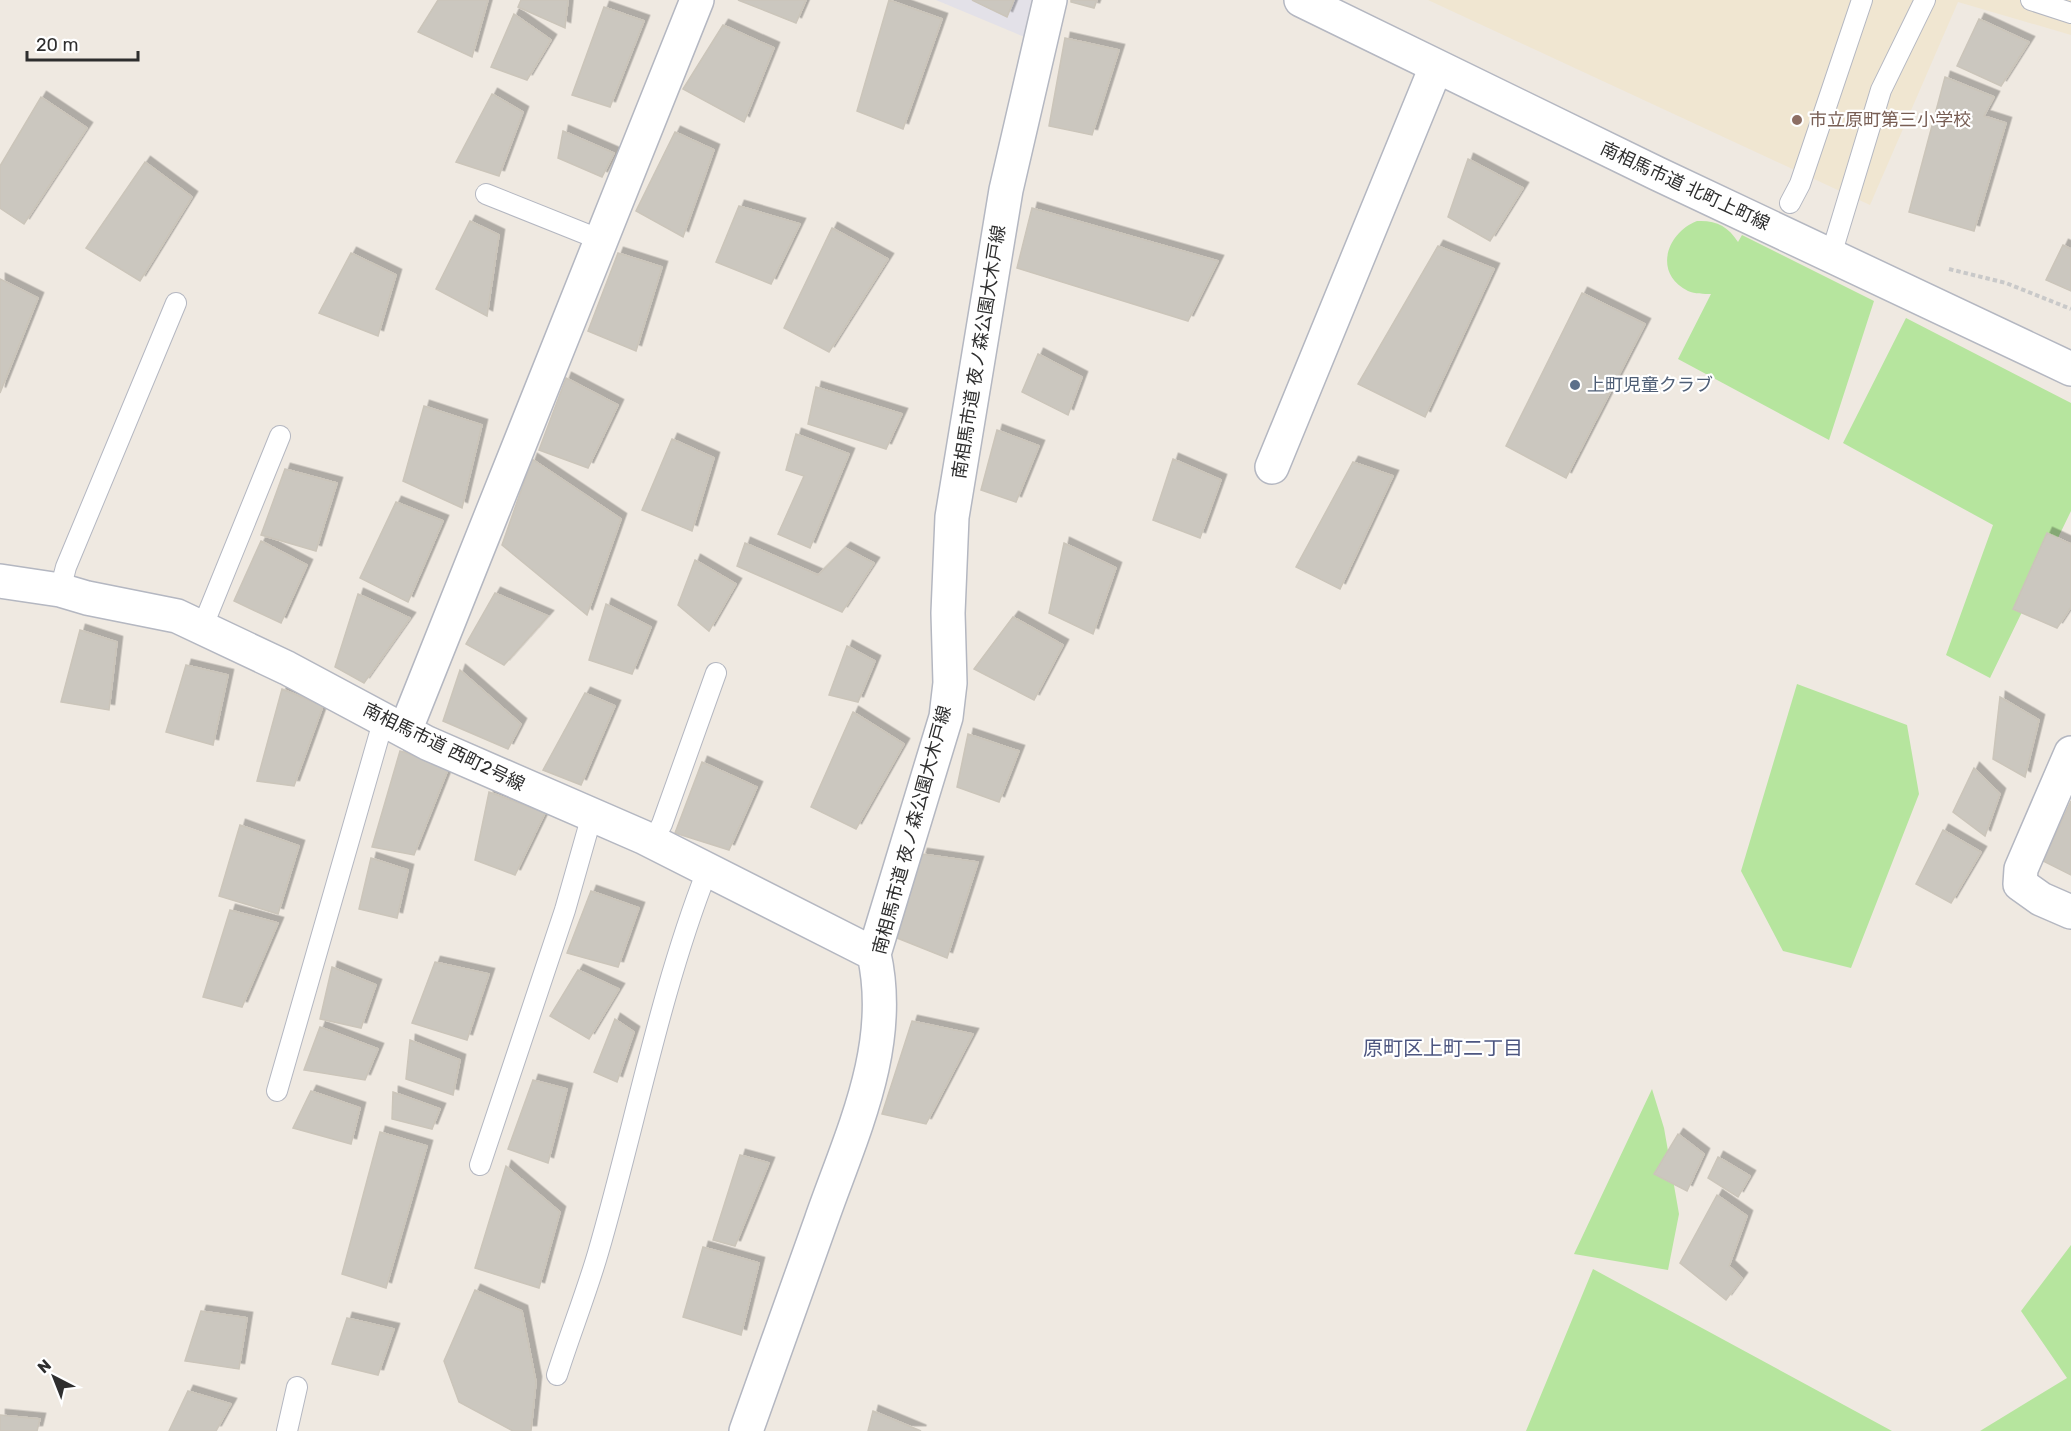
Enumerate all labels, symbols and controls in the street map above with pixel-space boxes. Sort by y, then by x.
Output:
scale bar [27,24,138,62]
text: 20 m [36,34,78,56]
place label: 市立原町第三小学校 [1809,109,1971,131]
marker: 市立原町第三小学校 [1790,113,1804,127]
street label: 南相馬市道 北町上町線 [1597,137,1773,235]
street label: 南相馬市道 夜ノ森公園大木戸線 [948,224,1010,480]
place label: 上町児童クラブ [1587,374,1713,396]
marker: 上町児童クラブ [1568,378,1582,392]
street label: 南相馬市道 西町2号線 [360,698,528,796]
street label: 南相馬市道 夜ノ森公園大木戸線 [868,703,956,957]
district label: 原町区上町二丁目 [1363,1036,1523,1060]
north arrow [24,1347,84,1407]
text: N [34,1355,55,1377]

